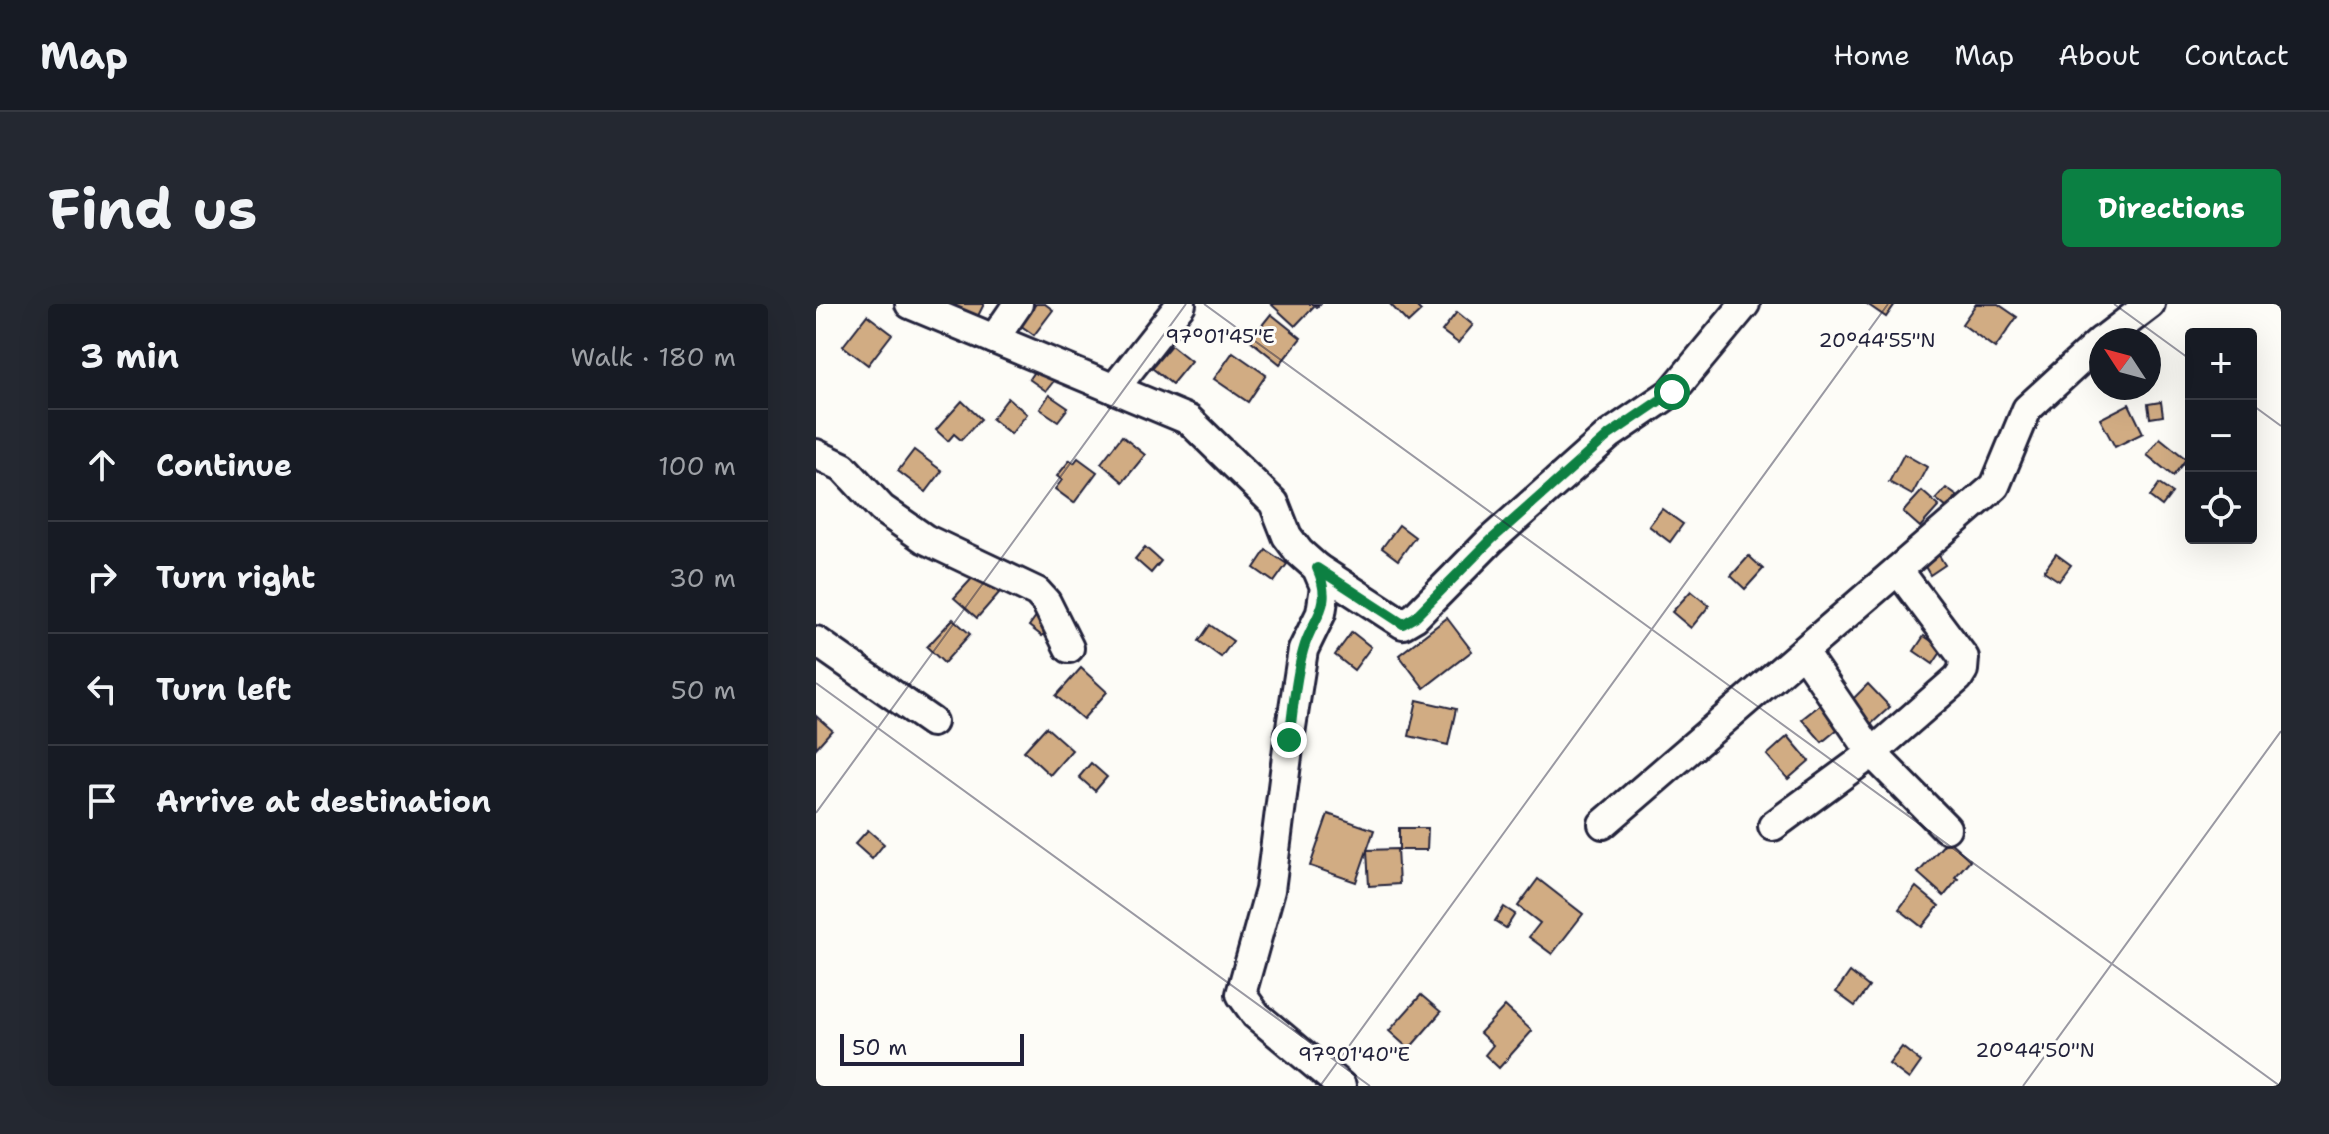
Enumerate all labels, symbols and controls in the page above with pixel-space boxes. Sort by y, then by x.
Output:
text: Map [40,30,128,81]
text: Home [1833,36,1910,74]
text: Map [1954,36,2014,74]
text: About [2058,36,2140,74]
text: Contact [2184,36,2289,74]
button: Directions [2062,169,2281,247]
text: Find us [48,171,257,246]
text: 97°01'45"E [1165,323,1275,349]
text: 20°44'55"N [1819,327,1935,353]
north arrow [2089,328,2161,400]
map controls [2185,328,2257,544]
button: + [2185,328,2257,400]
text: 3 min [80,333,179,379]
text: Walk · 180 m [571,339,736,374]
route start [1654,374,1690,410]
button: − [2185,400,2257,472]
icon: ahead [80,443,124,487]
text: Continue [156,445,292,486]
text: 100 m [658,448,736,483]
button: locate [2185,472,2257,544]
icon: right [80,555,124,599]
text: Turn right [156,557,315,598]
text: 30 m [669,560,736,595]
icon: left [80,667,124,711]
text: Turn left [156,669,291,710]
text: 50 m [671,672,736,707]
route end [1271,722,1307,758]
icon: arrive [80,779,124,823]
text: Arrive at destination [156,781,491,822]
scale bar [840,1030,1024,1066]
text: 50 m [852,1033,907,1062]
text: 20°44'50"N [1975,1037,2095,1063]
text: 97°01'40"E [1298,1041,1410,1067]

